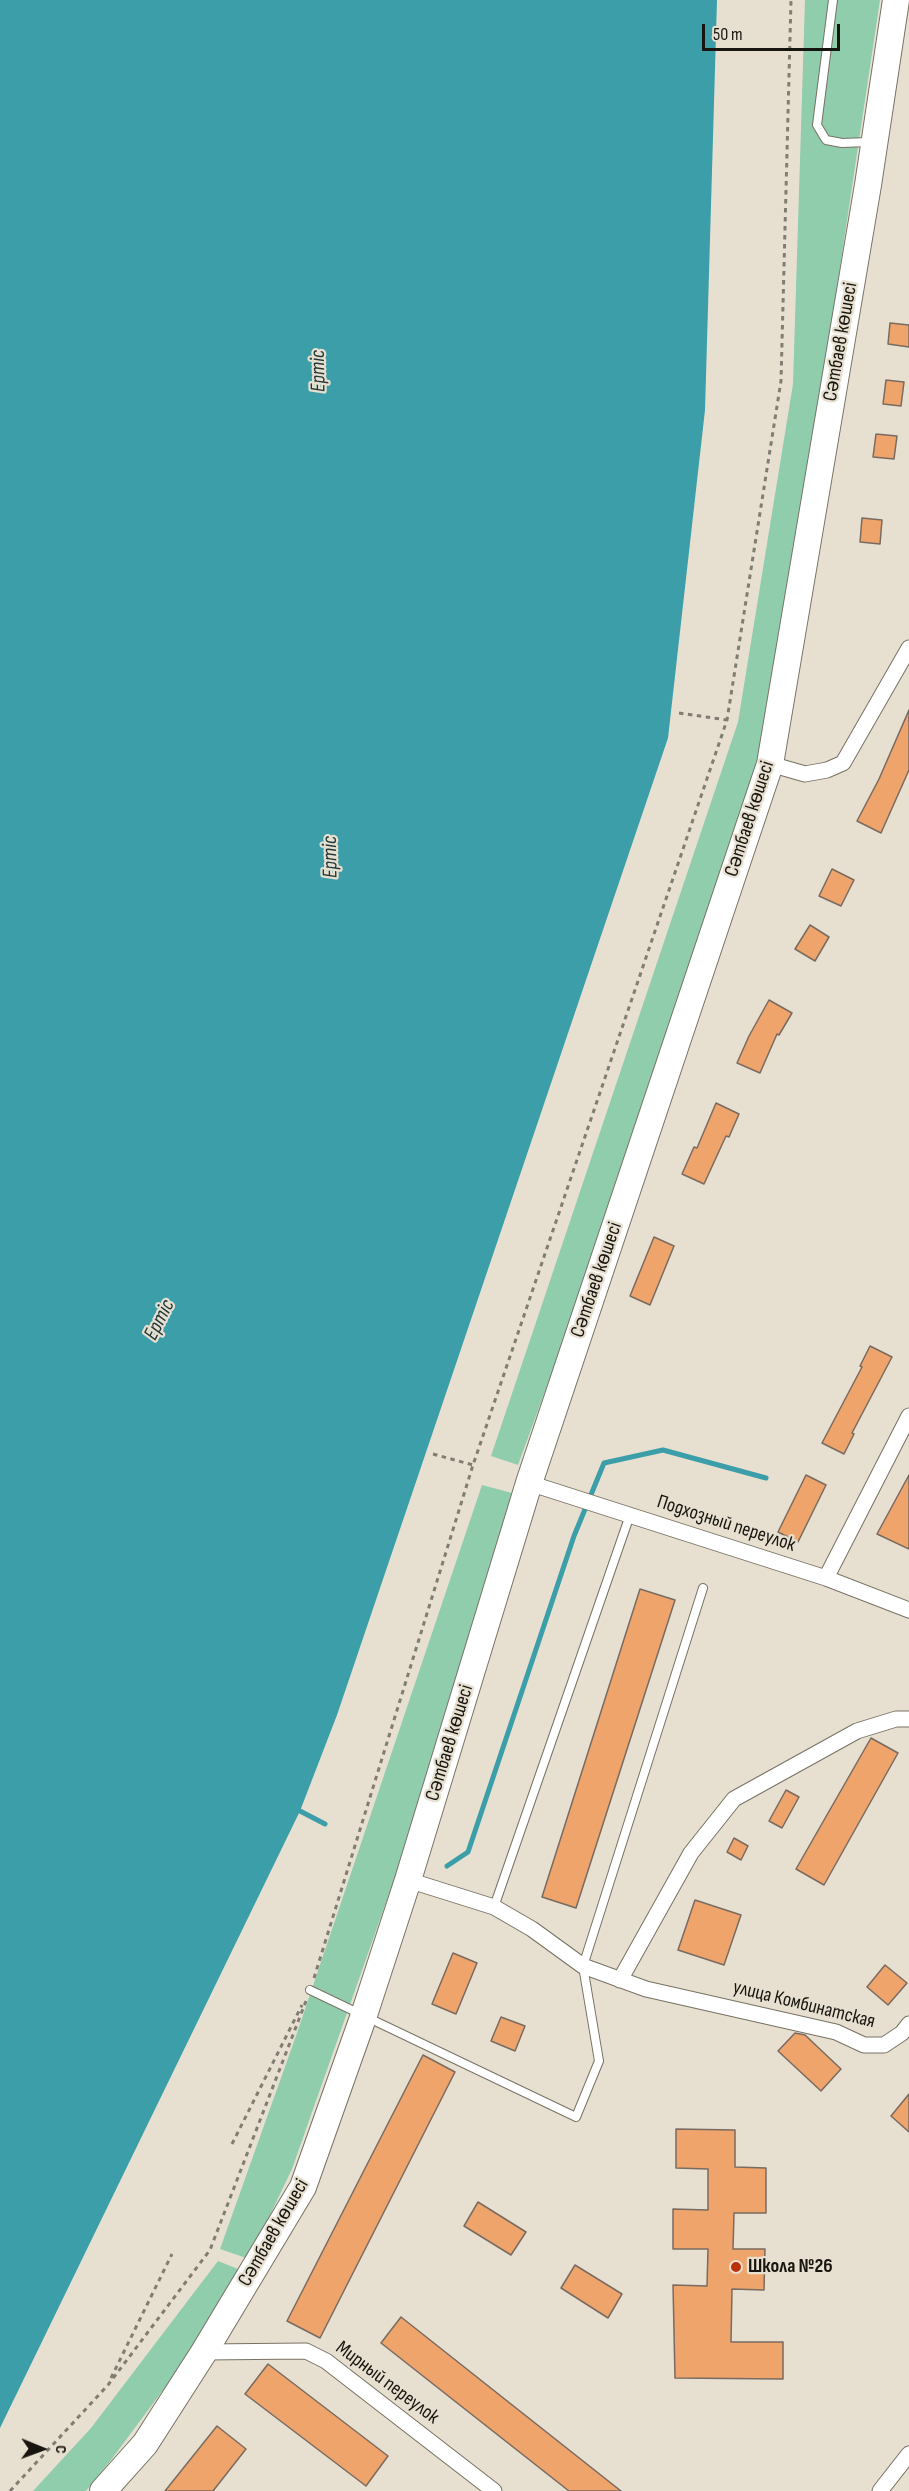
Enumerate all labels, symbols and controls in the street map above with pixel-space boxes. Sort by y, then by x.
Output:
scale bar [705,12,843,50]
text: 50 m [713,24,743,45]
street label: Сәтбаев көшесі [819,281,863,403]
water label: Ертіс [306,350,332,392]
street label: Сәтбаев көшесі [720,758,780,880]
water label: Ертіс [318,836,344,878]
street label: Сәтбаев көшесі [566,1219,628,1341]
water label: Ертіс [139,1295,181,1345]
street label: Подхозный переулок [654,1490,798,1558]
street label: Сәтбаев көшесі [421,1682,479,1804]
street label: улица Комбинатская [730,1976,878,2034]
street label: Сәтбаев көшесі [234,2175,314,2291]
place label: Школа №26 [748,2255,833,2279]
marker: Школа №26 [729,2260,743,2274]
street label: Мирный переулок [331,2336,443,2430]
north arrow [12,2419,72,2479]
text: С [51,2445,70,2454]

